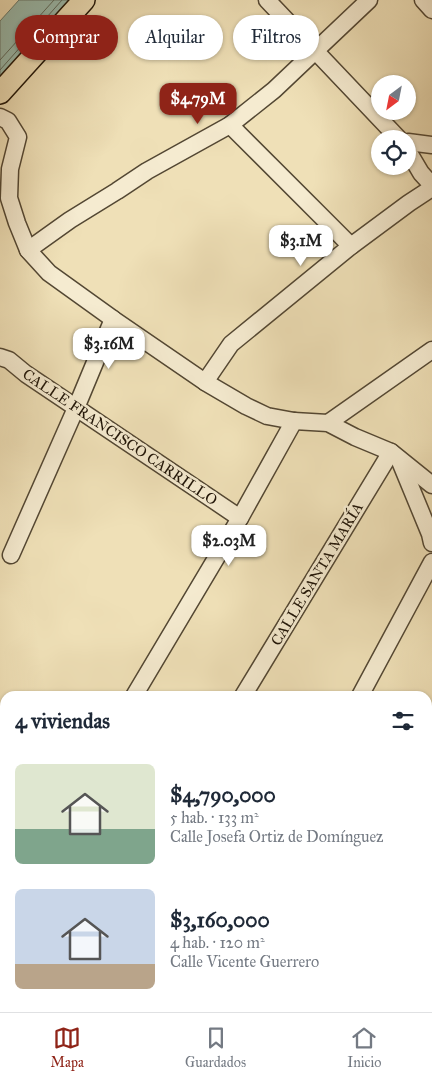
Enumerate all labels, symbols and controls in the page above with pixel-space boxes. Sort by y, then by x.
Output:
chip: Comprar [15,15,118,60]
chip: Alquilar [128,15,223,60]
chip: Filtros [233,15,319,60]
north arrow [371,75,416,120]
map controls [371,75,416,175]
pin: $4.79M [157,82,239,125]
text: $4.79M [171,89,225,108]
button: locate [371,130,416,175]
pin: $3.1M [266,224,336,267]
text: $3.1M [280,231,322,250]
pin: $3.16M [68,328,150,370]
text: $3.16M [84,334,134,353]
street label: CALLE FRANCISCO CARRILLO [19,365,221,509]
street label: CALLE SANTA MARÍA [266,499,367,649]
pin: $2.03M [188,524,270,567]
text: $2.03M [202,531,256,550]
icon: filters [389,707,417,735]
text: 4 viviendas [15,708,110,734]
text: $4,790,000 [170,782,276,808]
icon: home [55,784,115,844]
text: 5 hab. · 133 m² [170,808,259,827]
text: Calle Josefa Ortiz de Domínguez [170,827,384,846]
text: $3,160,000 [170,907,270,933]
icon: home [55,909,115,969]
text: 4 hab. · 120 m² [170,933,265,952]
text: Calle Vicente Guerrero [170,952,319,971]
tab: Mapa [51,1024,84,1071]
tab: Guardados [185,1024,246,1071]
tab: Inicio [347,1024,381,1071]

